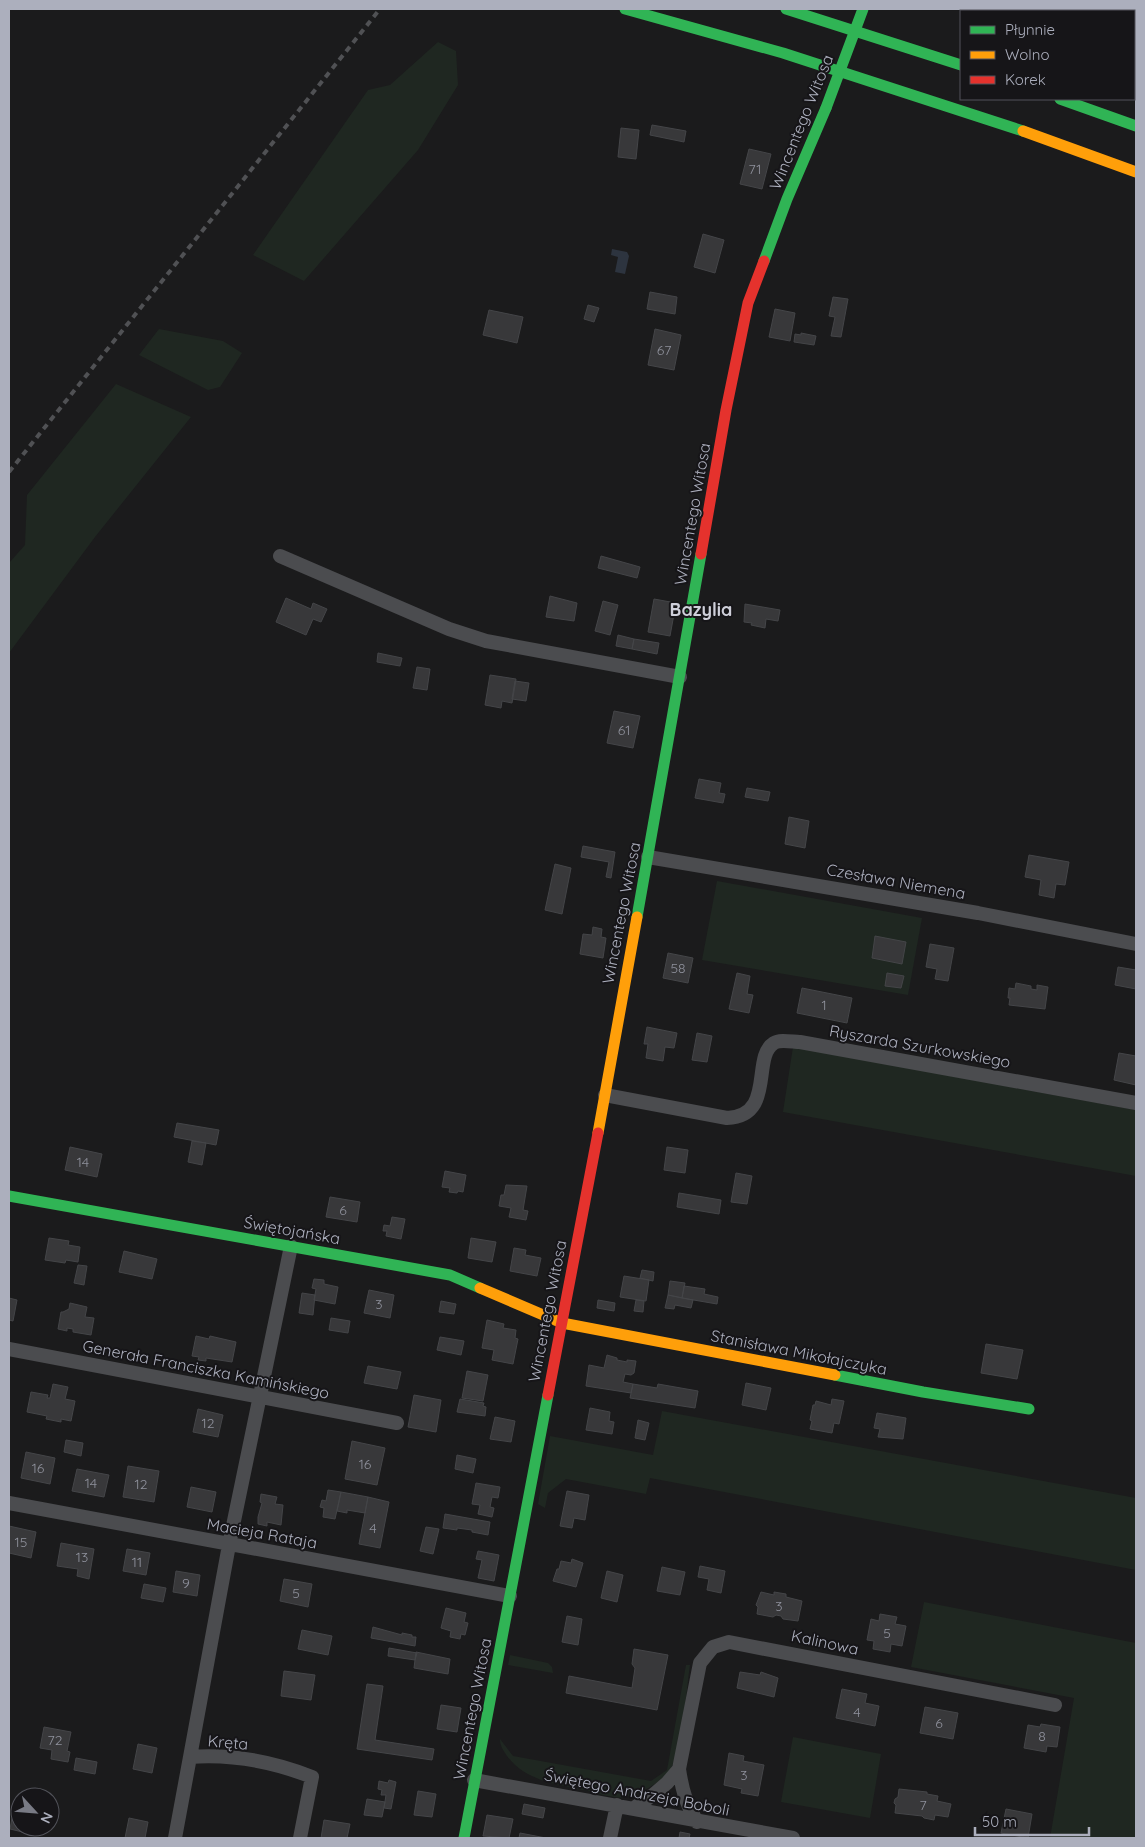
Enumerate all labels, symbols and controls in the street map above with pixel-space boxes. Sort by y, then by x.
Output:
legend [960,10,1135,100]
text: Płynnie [1005,20,1055,39]
text: Wolno [1005,45,1050,64]
street label: Wincentego Witosa [765,52,837,192]
text: Korek [1005,70,1046,89]
house number: 71 [748,160,762,178]
house number: 67 [657,341,671,359]
street label: Wincentego Witosa [670,441,714,587]
district label: Bazylia [670,598,732,621]
house number: 61 [618,721,630,739]
street label: Wincentego Witosa [597,840,645,986]
street label: Czesława Niemena [825,859,967,903]
house number: 58 [670,959,686,977]
house number: 1 [821,996,827,1014]
street label: Ryszarda Szurkowskiego [828,1020,1012,1072]
house number: 14 [77,1153,89,1171]
house number: 6 [339,1201,347,1219]
street label: Świętojańska [242,1212,342,1248]
street label: Wincentego Witosa [523,1238,571,1384]
house number: 3 [375,1295,383,1313]
street label: Stanisława Mikołajczyka [709,1325,889,1379]
street label: Generała Franciszka Kamińskiego [81,1335,331,1403]
house number: 12 [202,1414,215,1432]
house number: 16 [359,1455,372,1473]
house number: 16 [32,1459,45,1477]
house number: 14 [85,1474,97,1492]
house number: 12 [135,1475,148,1493]
street label: Macieja Rataja [205,1513,319,1553]
house number: 4 [369,1519,377,1537]
house number: 15 [15,1533,27,1551]
house number: 13 [76,1548,88,1566]
house number: 11 [132,1553,142,1571]
house number: 9 [182,1574,190,1592]
house number: 5 [292,1584,300,1602]
house number: 3 [775,1597,783,1615]
house number: 5 [883,1624,891,1642]
street label: Kalinowa [790,1625,860,1659]
street label: Wincentego Witosa [448,1636,496,1782]
house number: 4 [853,1703,861,1721]
house number: 6 [935,1714,943,1732]
house number: 8 [1038,1727,1046,1745]
street label: Kręta [207,1730,249,1754]
house number: 72 [48,1731,63,1749]
street label: Świętego Andrzeja Boboli [543,1764,731,1820]
house number: 3 [740,1766,748,1784]
north arrow [10,1787,60,1837]
house number: 7 [919,1796,927,1814]
scale bar [975,1804,1089,1836]
text: N [36,1809,57,1826]
text: 50 m [982,1812,1017,1831]

